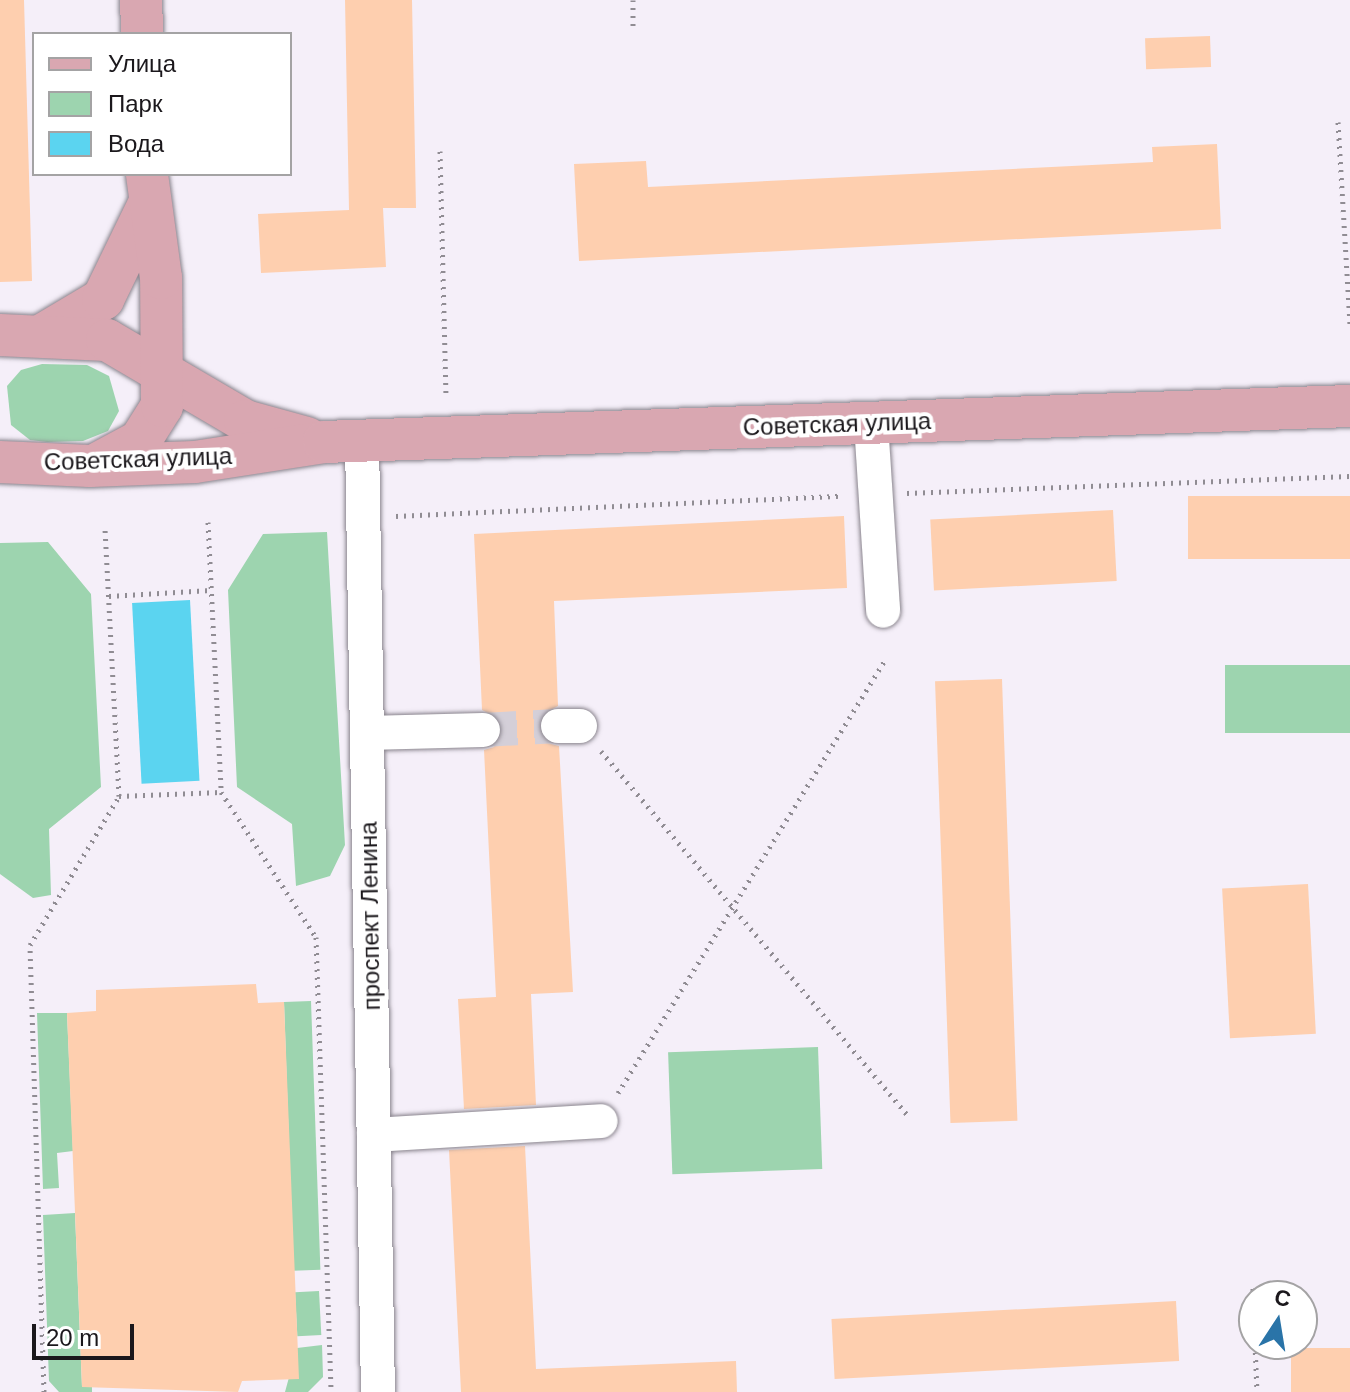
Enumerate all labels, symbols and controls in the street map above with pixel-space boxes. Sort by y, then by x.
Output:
legend [32,32,292,176]
text: Улица [108,50,176,77]
text: Парк [108,90,162,117]
text: Вода [108,130,164,157]
street label: Советская улица [742,406,932,442]
street label: Советская улица [43,441,233,477]
street label: проспект Ленина [354,821,386,1011]
north arrow [1238,1280,1318,1360]
text: С [1272,1284,1293,1312]
scale bar [36,1308,138,1358]
text: 20 m [46,1324,99,1351]

